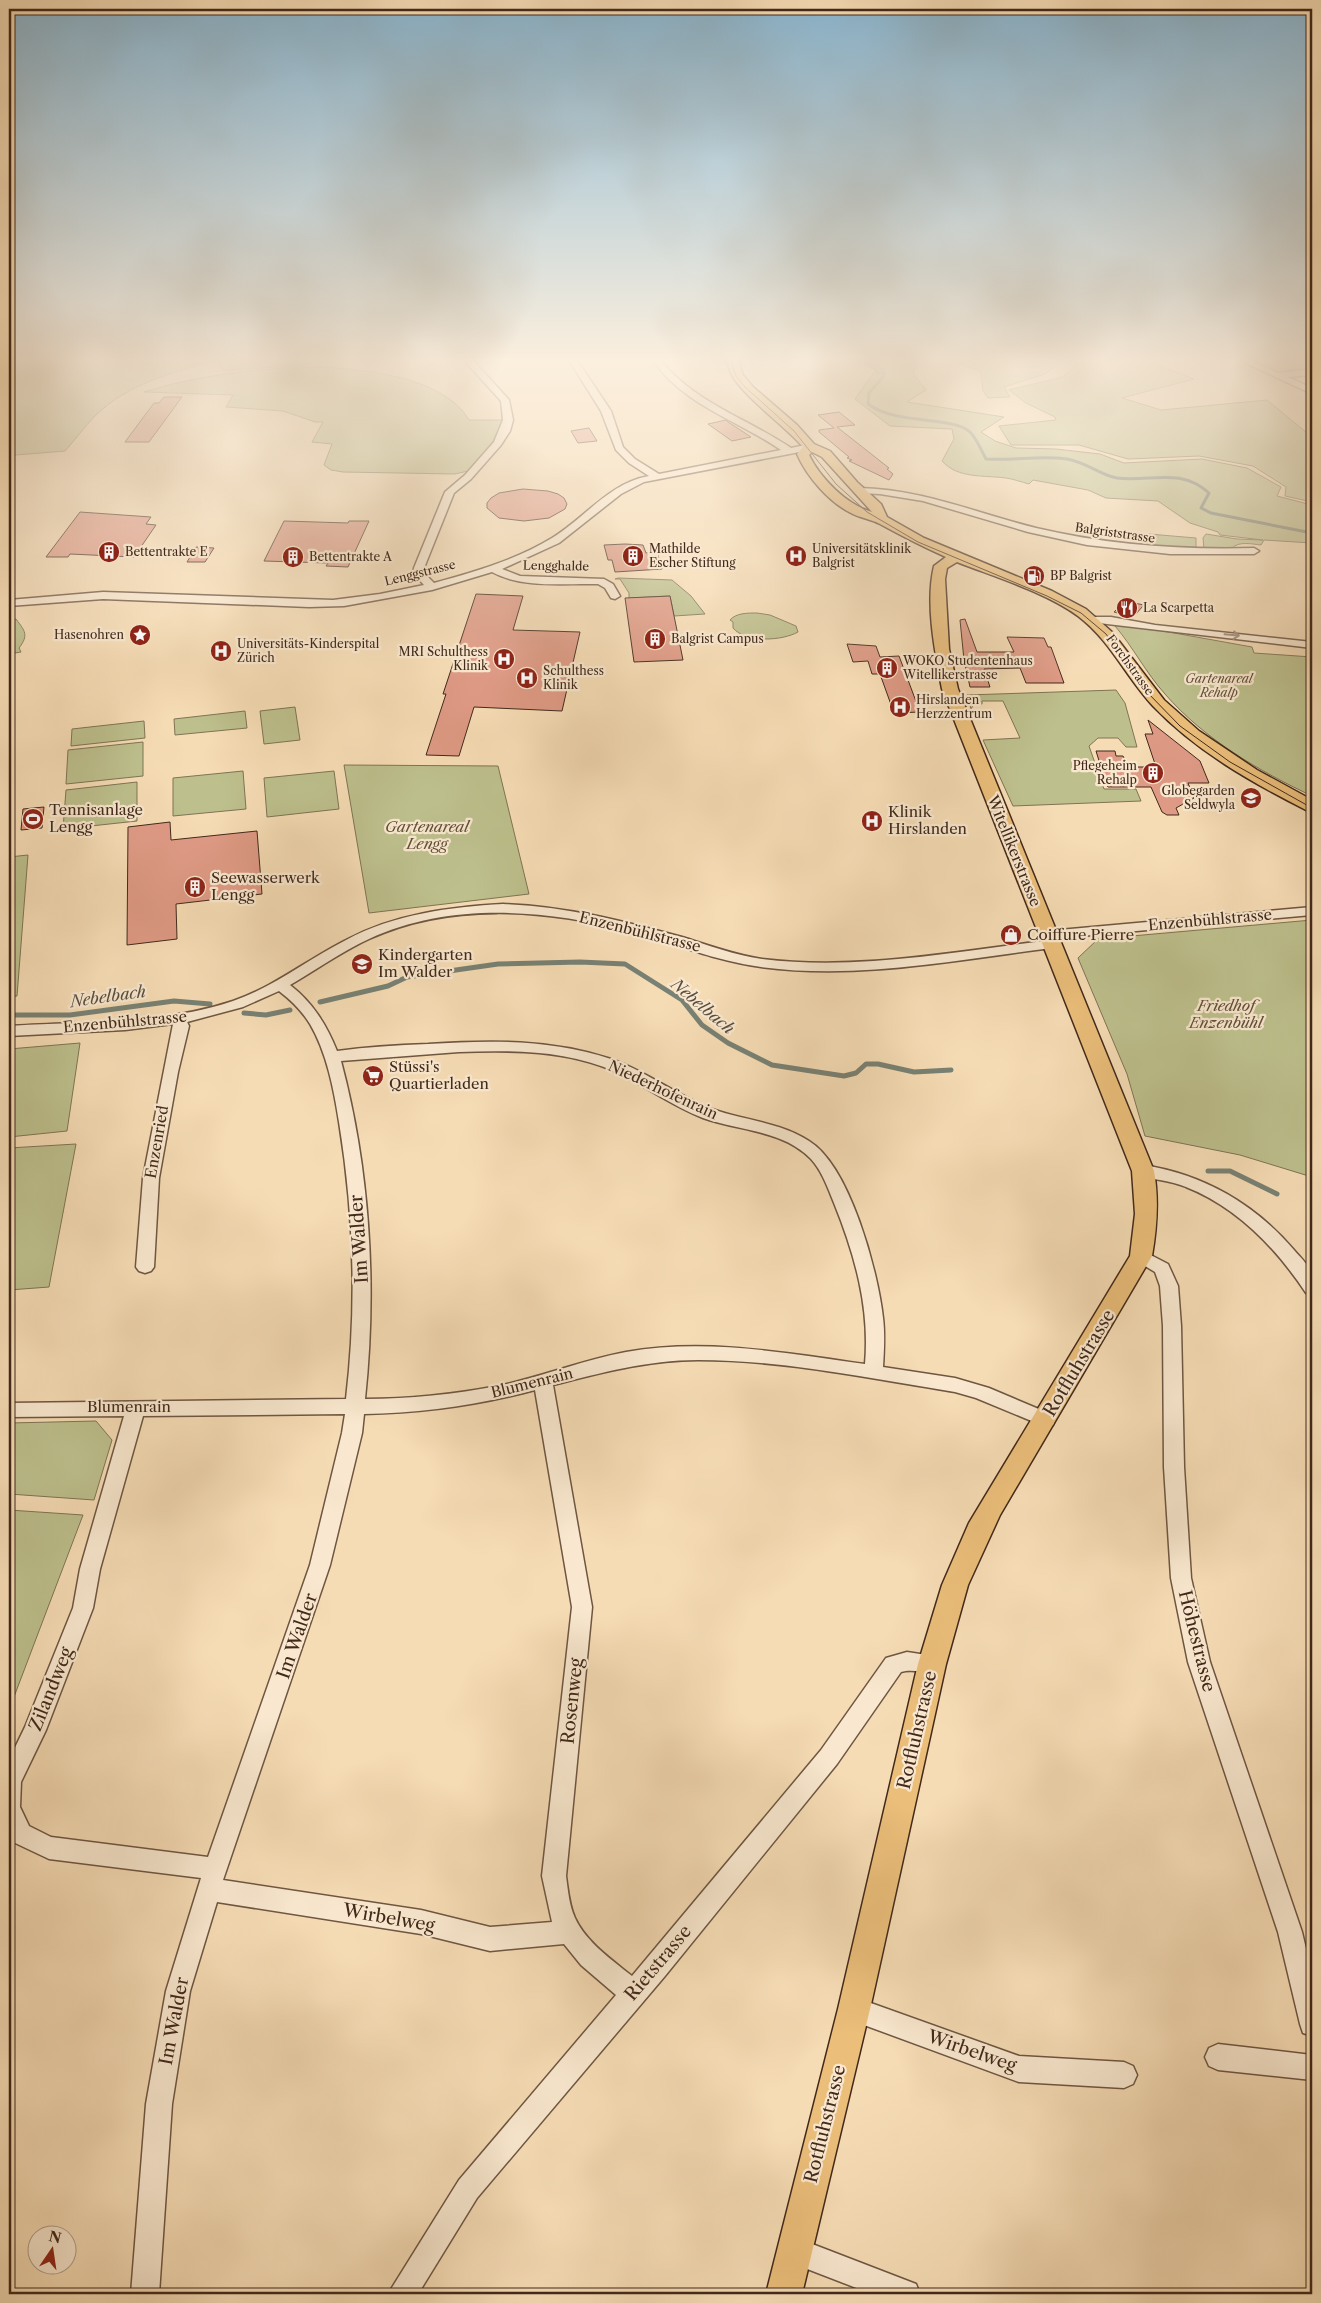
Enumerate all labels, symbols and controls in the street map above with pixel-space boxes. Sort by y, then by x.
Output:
street label: Balgriststrasse [1074,519,1156,546]
building icon: Bettentrakte E [97,540,121,564]
place label: Mathilde Escher Stiftung [649,541,736,570]
place label: Universitätsklinik Balgrist [812,541,912,570]
place label: Bettentrakte E [125,544,208,559]
building icon: Mathilde Escher Stiftung [621,544,645,568]
hospital icon: Universitätsklinik Balgrist [784,544,808,568]
building icon: Bettentrakte A [281,545,305,569]
place label: Bettentrakte A [309,549,393,564]
street label: Lenggstrasse [383,556,457,589]
street label: Lengghalde [523,557,589,574]
fuel station icon: BP Balgrist [1022,564,1046,588]
place label: BP Balgrist [1050,568,1113,583]
restaurant icon: La Scarpetta [1115,596,1139,620]
place label: La Scarpetta [1143,600,1215,615]
place icon: Hasenohren [128,623,152,647]
place label: Hasenohren [54,627,124,642]
building icon: Balgrist Campus [643,627,667,651]
place label: Balgrist Campus [671,631,764,646]
street label: Forchstrasse [1103,631,1158,698]
one-way arrow [1223,631,1239,640]
place label: Universitäts-Kinderspital Zürich [237,636,380,665]
hospital icon: Universitäts-Kinderspital Zürich [209,639,233,663]
place label: MRI Schulthess Klinik [399,644,489,673]
hospital icon: MRI Schulthess Klinik [492,647,516,671]
place label: WOKO Studentenhaus Witellikerstrasse [902,653,1033,682]
building icon: WOKO Studentenhaus Witellikerstrasse [875,656,899,680]
place label: Schulthess Klinik [543,663,604,692]
hospital icon: Schulthess Klinik [515,666,539,690]
park label: Gartenareal Rehalp [1185,671,1254,700]
place label: Hirslanden Herzzentrum [916,692,992,721]
hospital icon: Hirslanden Herzzentrum [888,695,912,719]
place label: Pflegeheim Rehalp [1073,758,1137,787]
building icon: Pflegeheim Rehalp [1141,761,1165,785]
place label: Globegarden Seldwyla [1161,783,1236,812]
school or university icon: Globegarden Seldwyla [1239,786,1263,810]
street label: Witellikerstrasse [983,791,1045,909]
place label: Tennisanlage Lengg [49,800,143,836]
place label: Klinik Hirslanden [888,802,968,838]
sports icon: Tennisanlage Lengg [21,807,45,831]
hospital icon: Klinik Hirslanden [860,809,884,833]
park label: Gartenareal Lengg [385,817,471,853]
place label: Seewasserwerk Lengg [211,868,321,904]
building icon: Seewasserwerk Lengg [183,875,207,899]
street label: Enzenbühlstrasse [1147,905,1273,934]
street label: Enzenbühlstrasse [577,907,703,956]
shop icon: Coiffure Pierre [999,923,1023,947]
place label: Coiffure Pierre [1027,925,1134,944]
place label: Kindergarten Im Walder [378,945,473,981]
school or university icon: Kindergarten Im Walder [350,952,374,976]
water label: Nebelbach [666,973,739,1038]
water label: Nebelbach [67,981,147,1011]
park label: Friedhof Enzenbühl [1188,996,1265,1032]
street label: Enzenbühlstrasse [62,1007,188,1036]
street label: Niederhofenrain [605,1056,722,1123]
place label: Stüssi's Quartierladen [389,1057,489,1093]
supermarket icon: Stüssi's Quartierladen [361,1064,385,1088]
street label: Enzenried [141,1104,172,1180]
street label: Im Walder [345,1193,373,1284]
street label: Rotfluhstrasse [1038,1305,1120,1421]
street label: Blumenrain [489,1363,575,1402]
street label: Blumenrain [87,1397,172,1416]
street label: Höhestrasse [1174,1588,1220,1694]
street label: Im Walder [272,1590,322,1682]
street label: Zilandweg [24,1643,78,1734]
street label: Rosenweg [557,1656,588,1745]
street label: Rotfluhstrasse [893,1669,941,1791]
street label: Wirbelweg [340,1899,437,1937]
street label: Rietstrasse [620,1921,696,2005]
street label: Im Walder [155,1975,193,2067]
street label: Wirbelweg [924,2025,1020,2077]
street label: Rotfluhstrasse [800,2063,850,2185]
north arrow [28,2226,78,2276]
text: N [47,2227,63,2247]

